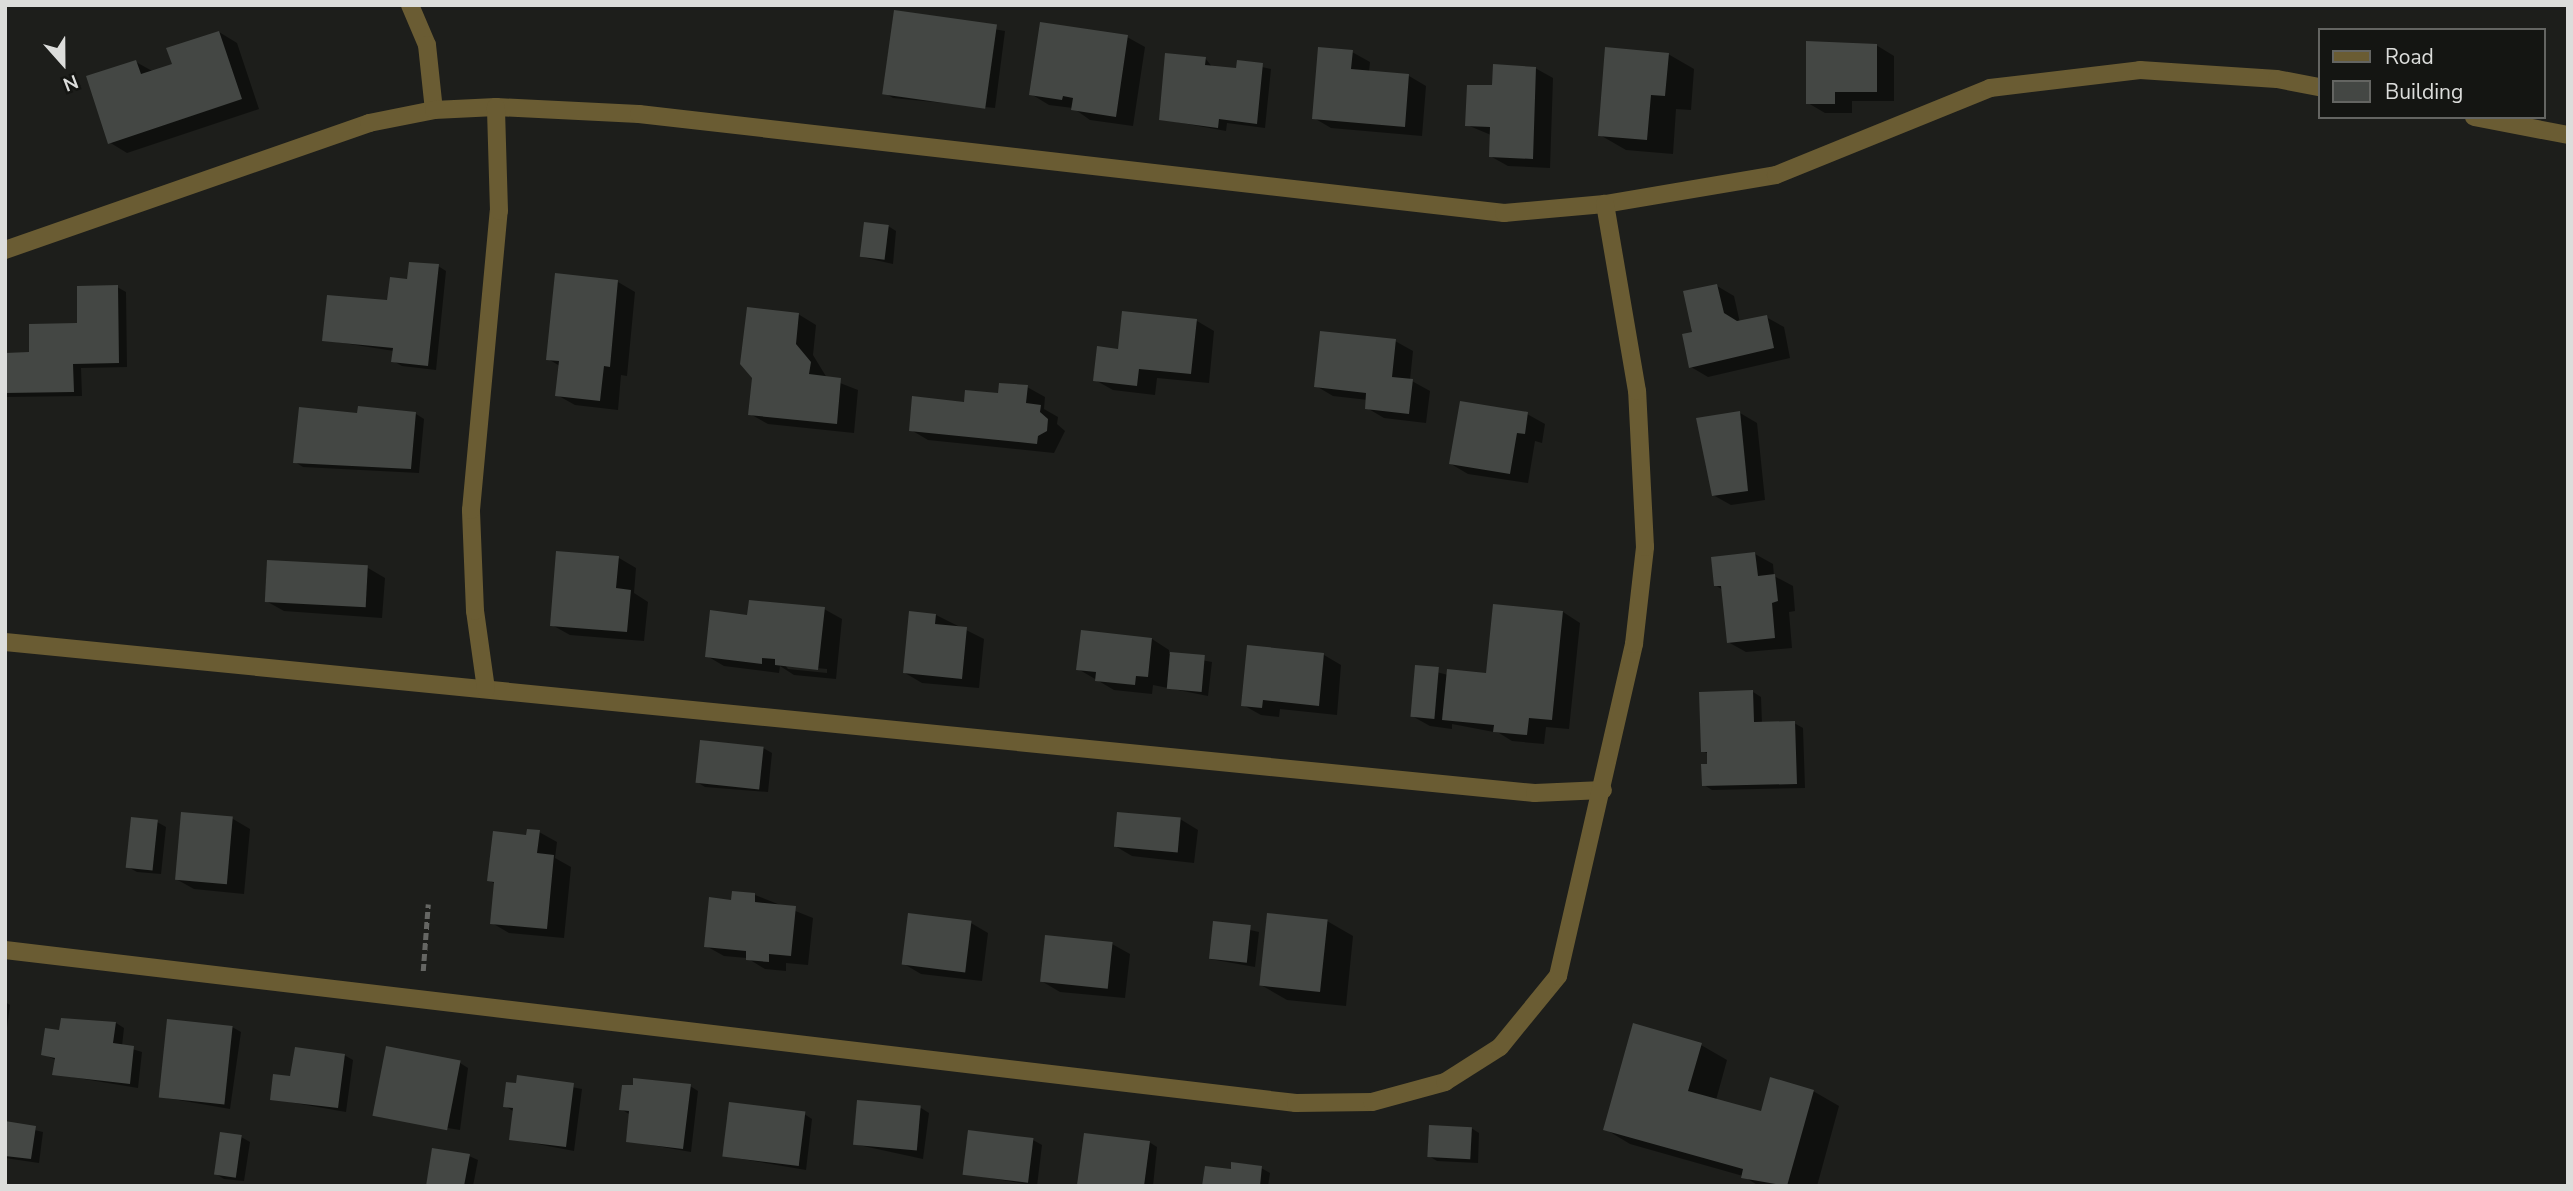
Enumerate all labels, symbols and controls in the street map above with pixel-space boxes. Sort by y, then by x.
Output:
north arrow [28,28,98,98]
legend [2318,28,2545,119]
text: Road [2385,43,2434,71]
text: N [59,68,82,97]
text: Building [2385,78,2463,106]

